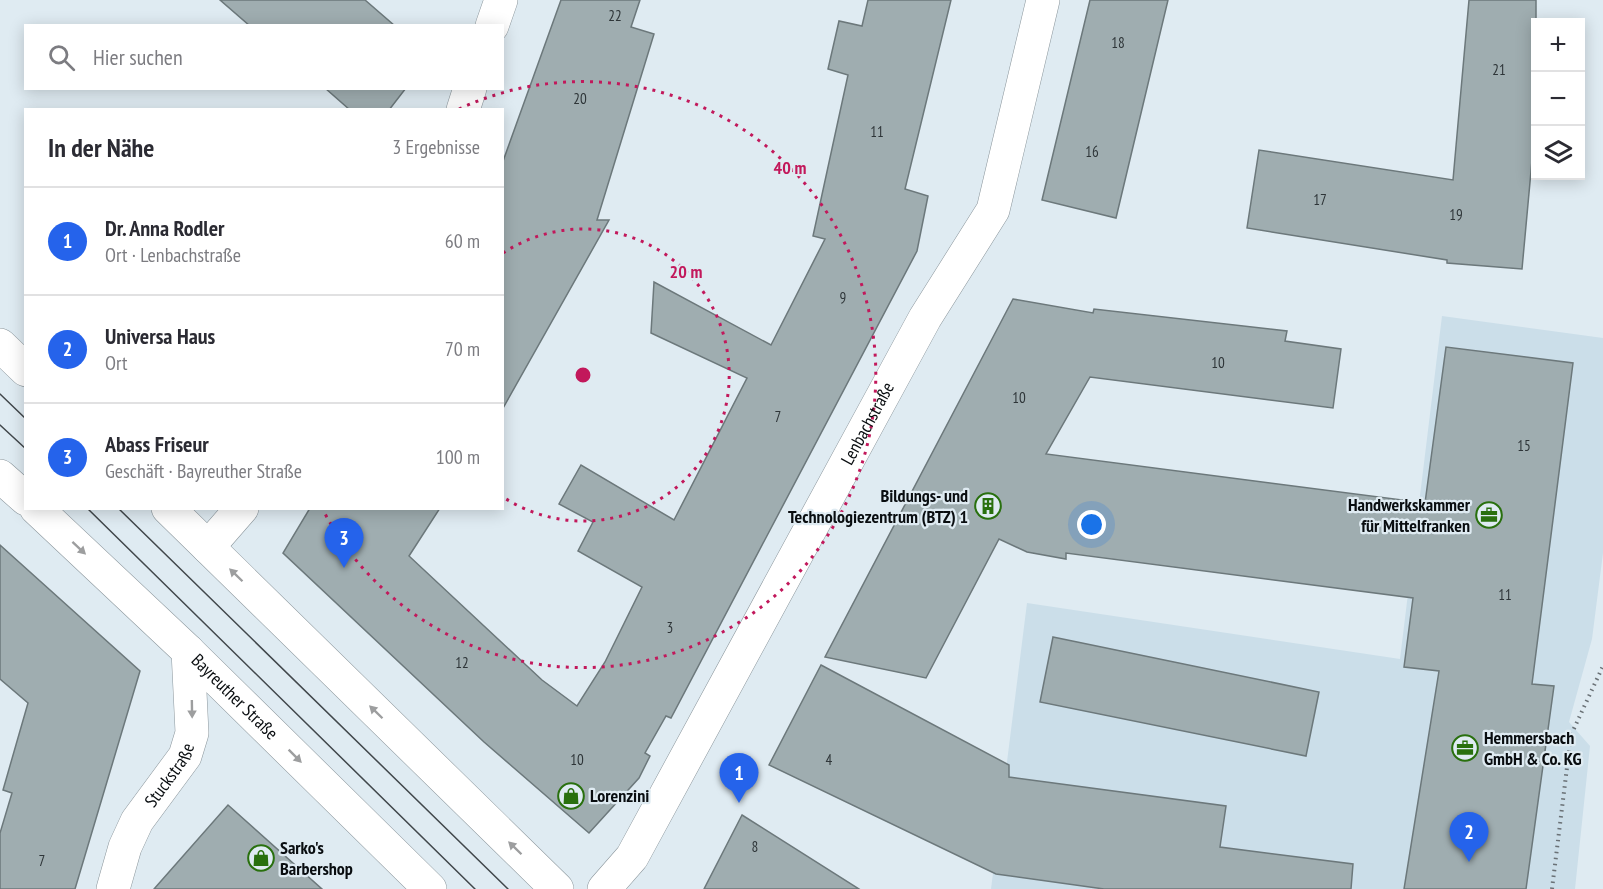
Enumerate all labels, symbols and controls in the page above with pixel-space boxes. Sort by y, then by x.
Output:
house number: 22 [608,6,622,25]
map controls [1531,18,1585,180]
button: + [1531,18,1585,72]
search box [24,24,504,90]
house number: 18 [1111,33,1125,52]
icon: search [45,41,78,74]
text: Hier suchen [93,43,183,71]
house number: 21 [1492,60,1506,79]
button: − [1531,72,1585,126]
house number: 20 [573,89,587,108]
house number: 11 [870,122,884,141]
button: layers [1531,126,1585,180]
text: In der Nähe [48,131,154,164]
text: 3 Ergebnisse [392,134,480,160]
house number: 16 [1085,142,1099,161]
text: 40 m [774,156,806,179]
house number: 17 [1313,190,1327,209]
house number: 19 [1449,205,1463,224]
text: Dr. Anna Rodler [105,214,225,242]
text: 1 [63,228,72,254]
text: 60 m [445,228,480,254]
text: Ort · Lenbachstraße [105,242,241,268]
text: 20 m [670,260,702,283]
house number: 9 [840,288,846,307]
text: Universa Haus [105,322,215,350]
text: 2 [63,336,72,362]
text: 70 m [445,336,480,362]
text: Ort [105,350,127,376]
house number: 10 [1211,353,1225,372]
centre of rings [573,365,593,385]
street label: Lenbachstraße [835,378,899,469]
house number: 10 [1012,388,1026,407]
house number: 7 [775,407,781,426]
text: Abass Friseur [105,430,209,458]
house number: 15 [1517,436,1531,455]
text: 3 [63,444,72,470]
text: 100 m [436,444,480,470]
text: Geschäft · Bayreuther Straße [105,458,302,484]
place label: Bildungs- und Technologiezentrum (BTZ) 1 [788,484,968,528]
building icon: Bildungs- und Technologiezentrum (BTZ) 1 [973,491,1003,521]
place label: Handwerkskammer für Mittelfranken [1348,493,1471,537]
office icon: Handwerkskammer für Mittelfranken [1474,500,1504,530]
your location [1077,510,1106,539]
pin: 3 [324,518,364,568]
one-way arrow [71,541,86,555]
one-way arrow [229,568,244,582]
house number: 11 [1498,585,1512,604]
house number: 3 [667,618,673,637]
street label: Bayreuther Straße [187,649,283,744]
house number: 12 [455,653,469,672]
one-way arrow [187,700,197,719]
one-way arrow [369,705,383,719]
place label: Hemmersbach GmbH & Co. KG [1484,726,1582,770]
office icon: Hemmersbach GmbH & Co. KG [1450,733,1480,763]
street label: Stuckstraße [139,741,199,811]
one-way arrow [287,749,301,763]
house number: 10 [570,750,584,769]
house number: 4 [826,750,833,769]
pin: 1 [720,754,758,803]
shop icon: Lorenzini [556,781,586,811]
place label: Lorenzini [590,784,649,807]
pin: 2 [1450,812,1488,862]
place label: Sarko's Barbershop [280,836,353,880]
house number: 8 [752,837,758,856]
one-way arrow [507,841,522,855]
shop icon: Sarko's Barbershop [246,843,276,873]
house number: 7 [39,851,45,870]

